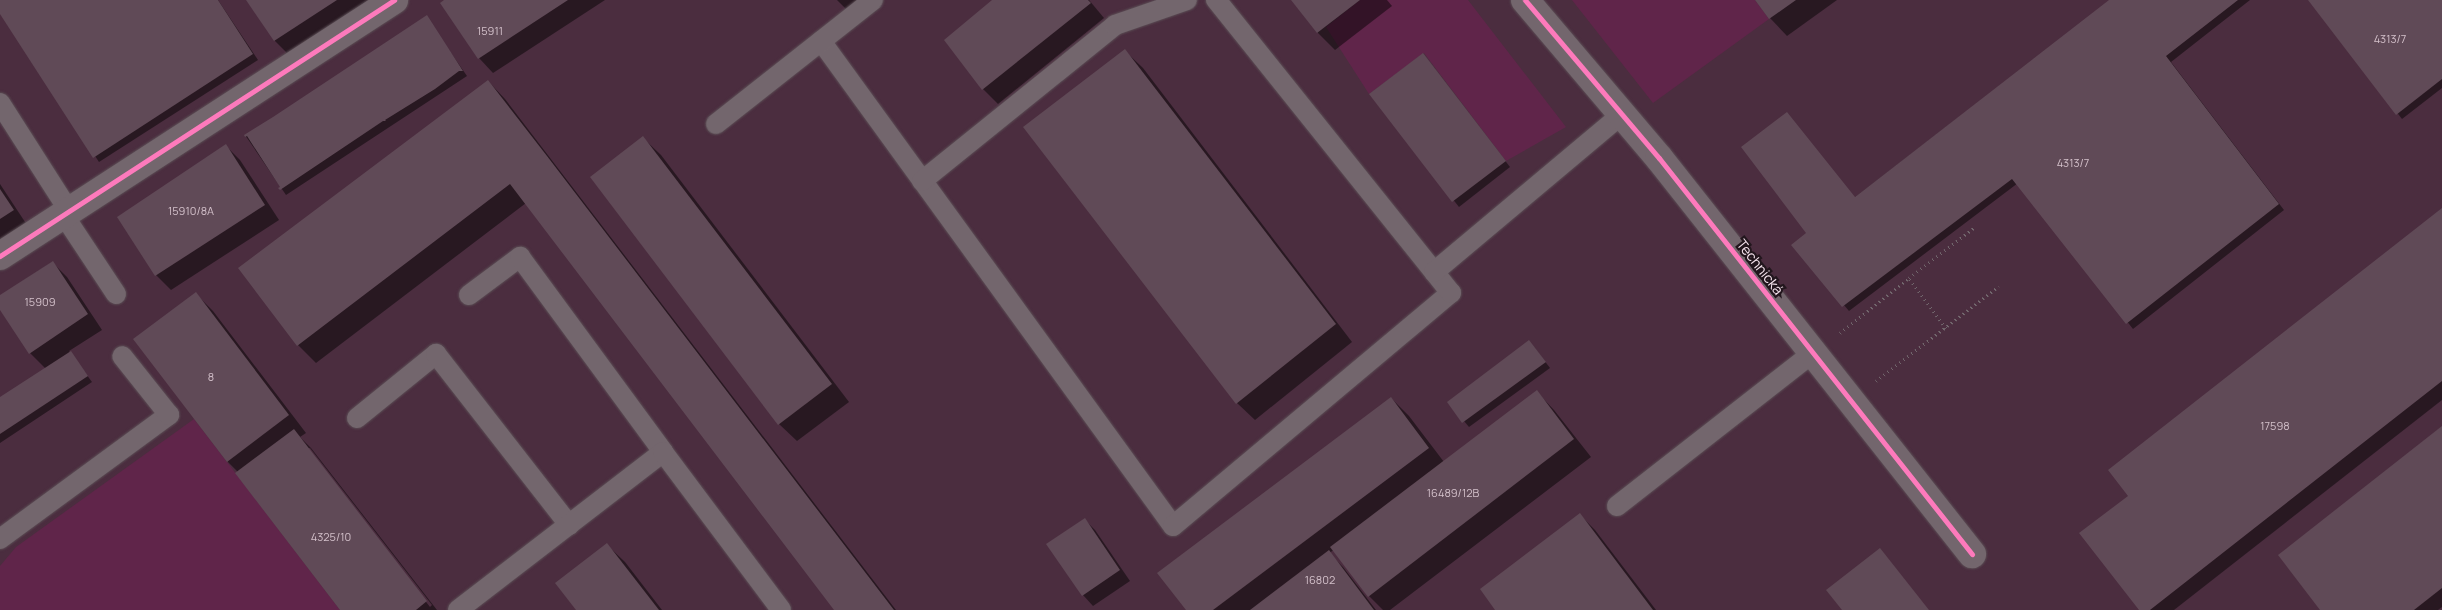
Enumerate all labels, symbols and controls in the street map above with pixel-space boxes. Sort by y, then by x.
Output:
house number: 15911 [477,24,503,38]
house number: 4313/7 [2374,32,2406,46]
house number: 4313/7 [2057,156,2089,170]
house number: 15910/8A [168,204,214,218]
street label: Technická [1733,236,1787,298]
house number: 15909 [24,295,56,309]
house number: 8 [208,370,214,384]
house number: 17598 [2260,419,2290,433]
house number: 16489/12B [1427,486,1479,500]
house number: 4325/10 [311,530,351,544]
house number: 16802 [1305,573,1335,587]

